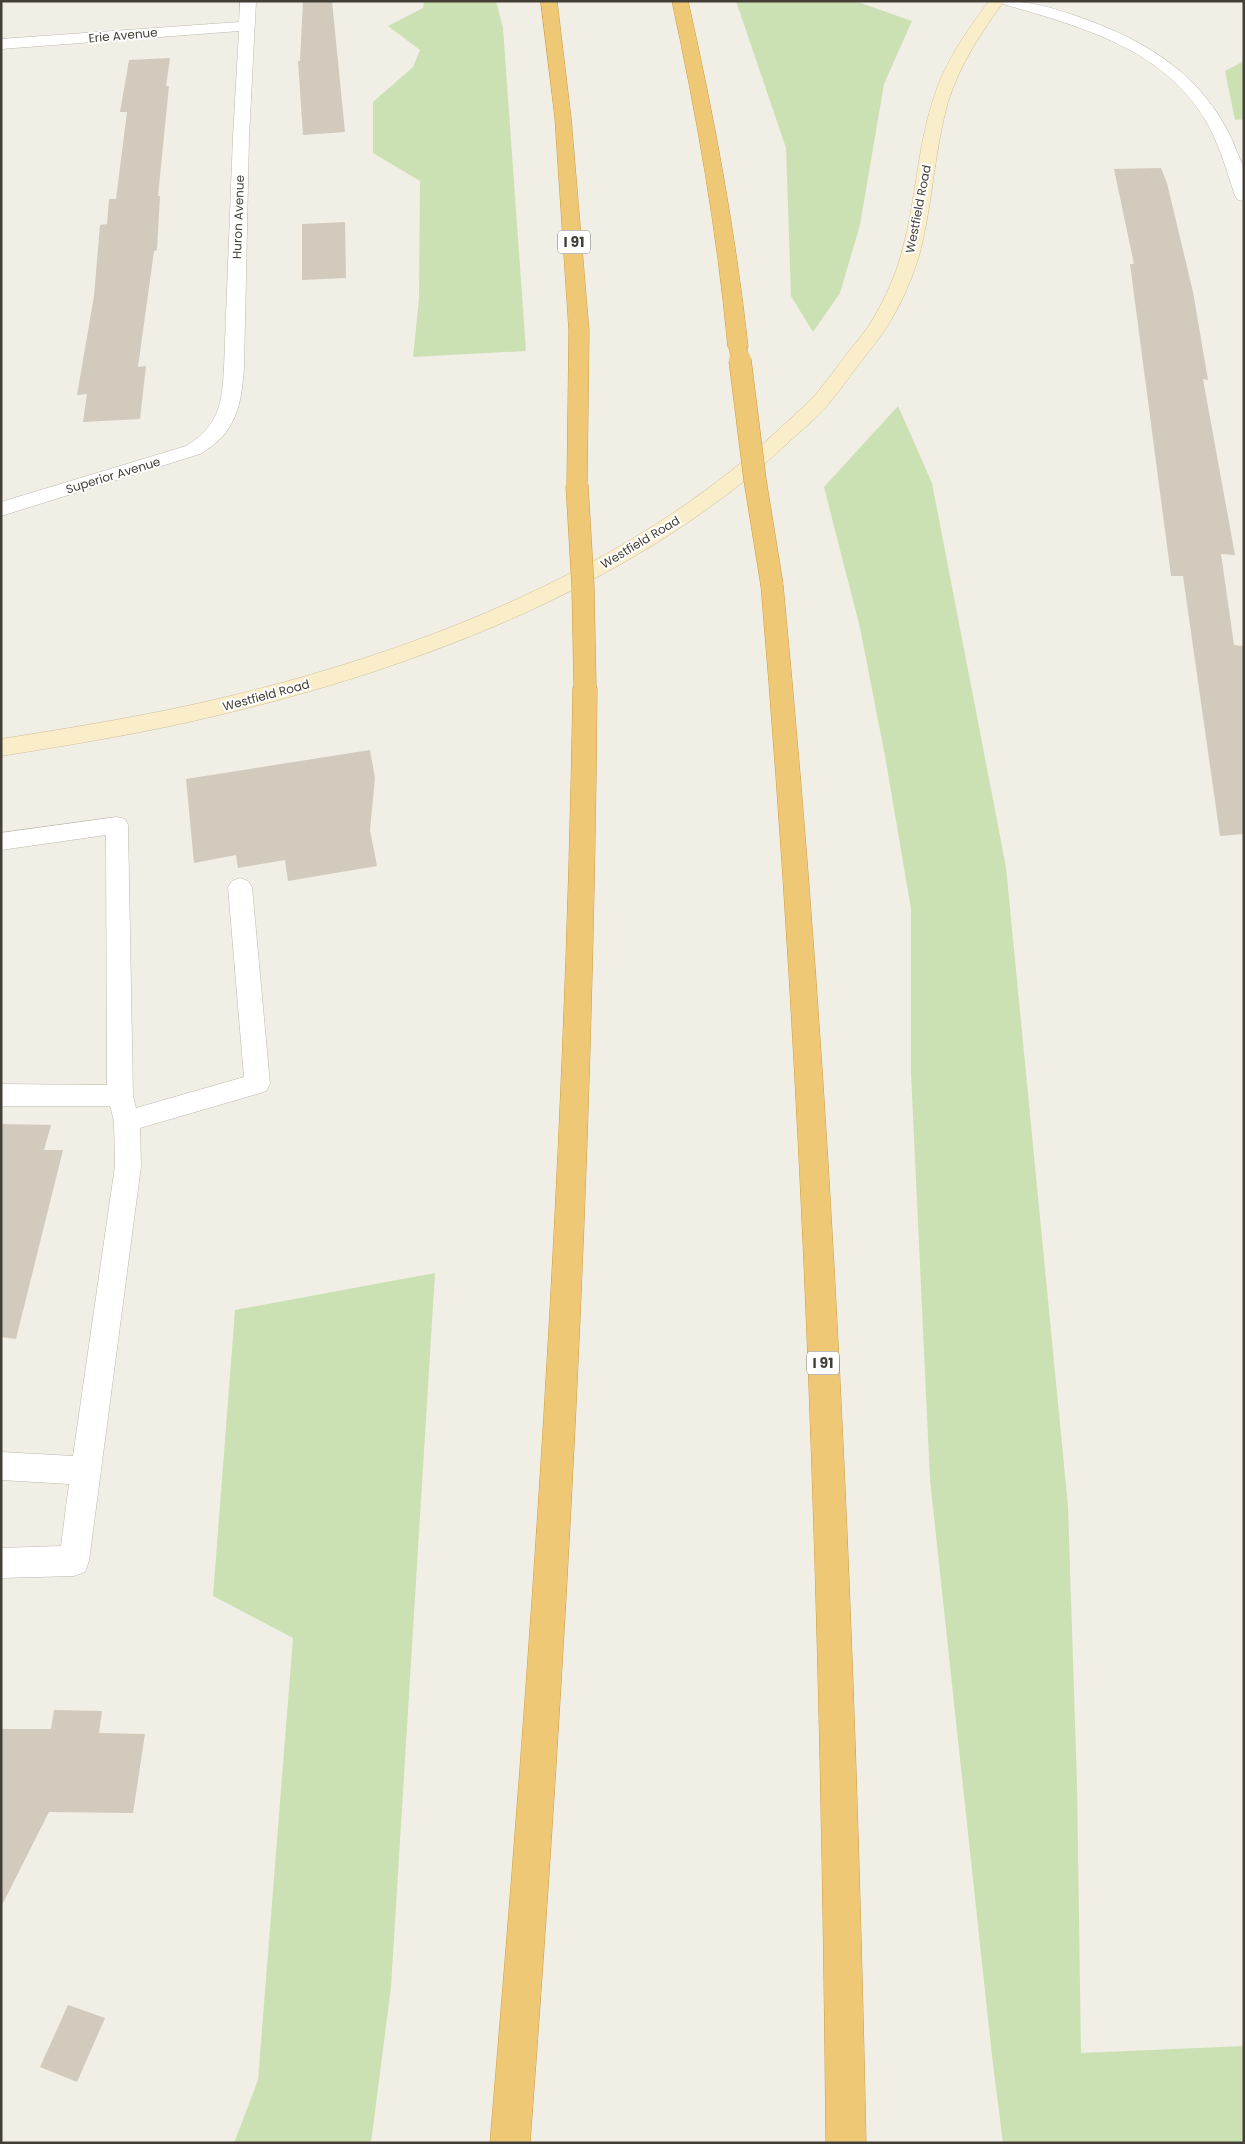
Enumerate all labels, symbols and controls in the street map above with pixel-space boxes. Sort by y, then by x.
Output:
street label: Erie Avenue [88,24,158,46]
street label: Westfield Road [901,163,935,255]
street label: Huron Avenue [228,175,248,259]
road number: I 91 [558,230,590,253]
street label: Superior Avenue [64,453,162,497]
street label: Westfield Road [597,512,683,572]
street label: Westfield Road [221,675,311,715]
road number: I 91 [807,1352,839,1375]

